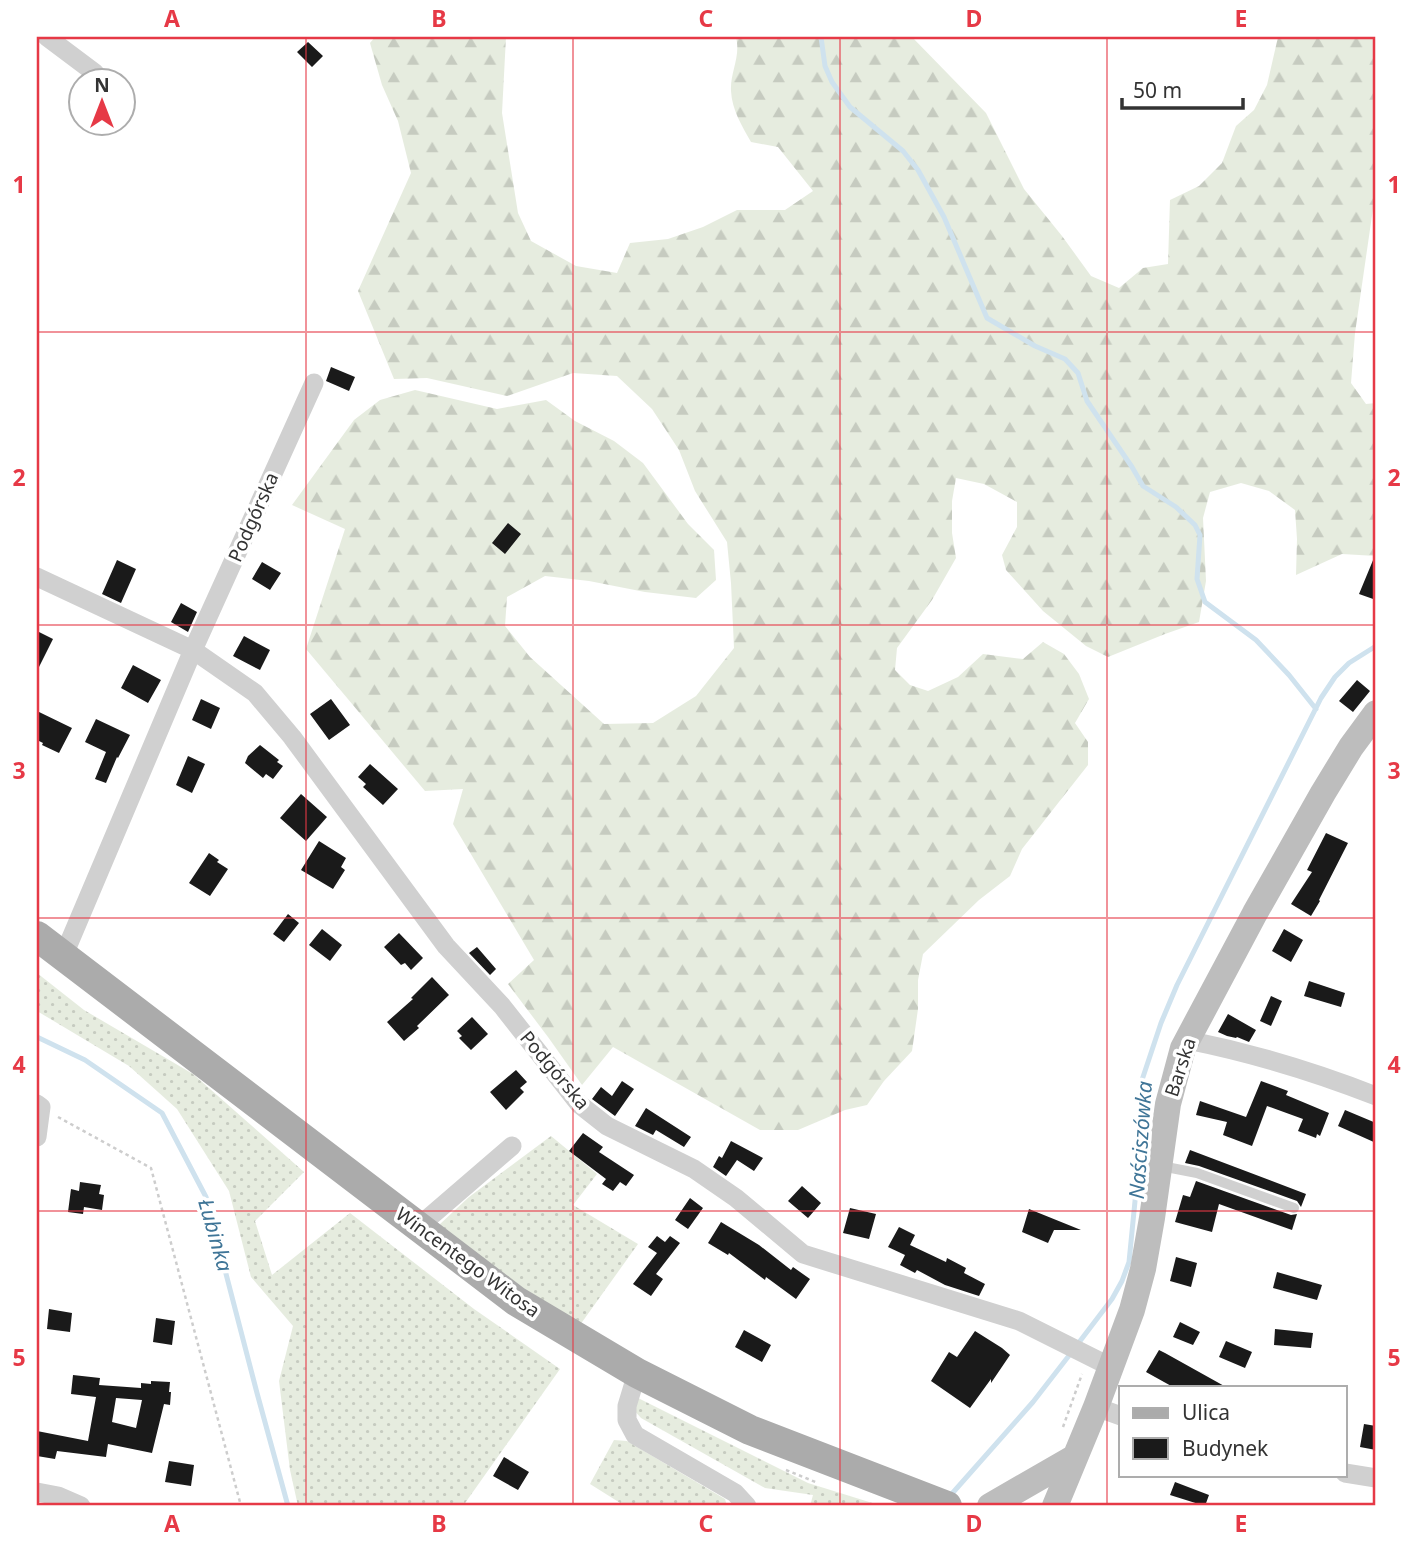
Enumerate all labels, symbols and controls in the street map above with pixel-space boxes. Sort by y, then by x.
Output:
text: A [164,2,180,34]
text: B [431,2,447,34]
text: C [699,2,714,34]
text: D [966,2,982,34]
text: E [1235,2,1247,34]
north arrow [66,66,136,136]
scale bar [1122,66,1243,110]
text: N [94,72,110,98]
text: 50 m [1133,76,1182,104]
text: 1 [12,168,26,200]
text: 1 [1387,168,1401,200]
text: 2 [12,461,26,493]
text: 2 [1387,461,1401,493]
street label: Podgórska [222,468,284,566]
text: 3 [12,754,26,786]
text: 3 [1387,754,1401,786]
street label: Podgórska [514,1025,596,1115]
street label: Barska [1158,1034,1202,1100]
text: 4 [12,1048,26,1080]
text: 4 [1387,1048,1401,1080]
water label: Naściszówka [1122,1080,1158,1200]
water label: Łubinka [192,1195,240,1275]
street label: Wincentego Witosa [391,1201,545,1323]
text: 5 [12,1341,26,1373]
text: 5 [1387,1341,1401,1373]
legend [1119,1386,1346,1476]
text: Ulica [1182,1398,1230,1426]
text: Budynek [1182,1434,1269,1462]
text: A [164,1507,180,1539]
text: B [431,1507,447,1539]
text: C [699,1507,714,1539]
text: D [966,1507,982,1539]
text: E [1235,1507,1247,1539]

